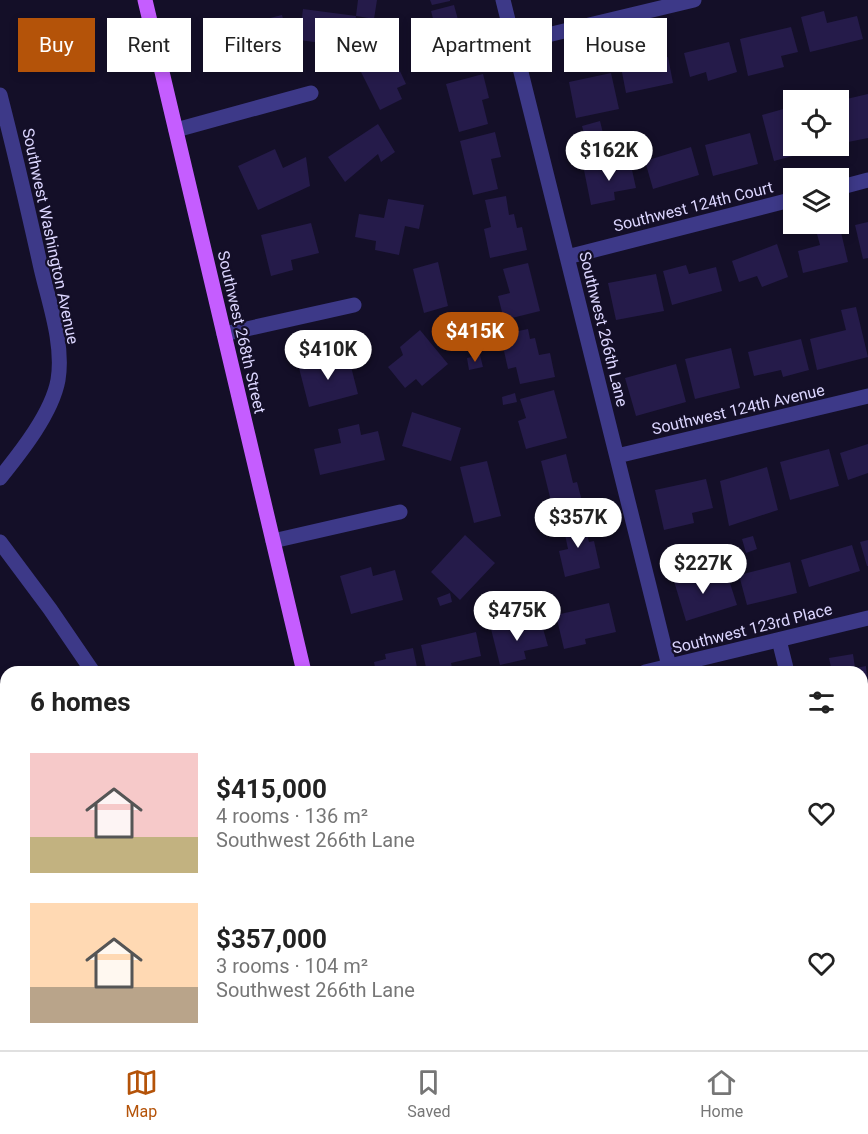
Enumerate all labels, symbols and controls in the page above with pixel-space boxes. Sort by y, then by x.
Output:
chip: Buy [18,18,95,72]
chip: Rent [107,18,191,72]
chip: Filters [203,18,303,72]
chip: New [315,18,399,72]
chip: Apartment [411,18,552,72]
chip: House [564,18,667,72]
map controls [783,90,849,234]
button: locate [783,90,849,156]
street label: Southwest Washington Avenue [18,126,83,346]
pin: $162K [567,131,651,182]
text: $162K [580,138,638,162]
button: layers [783,168,849,234]
street label: Southwest 124th Court [611,177,775,236]
street label: Southwest 268th Street [214,249,270,415]
street label: Southwest 266th Lane [575,250,632,409]
pin: $415K [433,312,517,363]
text: $415K [446,319,504,343]
pin: $410K [286,330,370,381]
text: $410K [299,337,357,361]
street label: Southwest 124th Avenue [650,380,826,439]
pin: $357K [536,498,620,549]
text: $357K [549,505,607,529]
pin: $227K [661,544,745,595]
text: $227K [674,551,732,575]
pin: $475K [475,591,559,642]
text: $475K [488,598,546,622]
street label: Southwest 123rd Place [670,599,834,658]
icon: filters [805,686,838,719]
text: 6 homes [30,687,131,717]
text: $415,000 [216,774,327,804]
icon: home [78,777,150,849]
icon: heart [805,797,838,830]
text: 4 rooms · 136 m² [216,804,368,828]
text: Southwest 266th Lane [216,828,415,852]
text: $357,000 [216,924,327,954]
icon: home [78,927,150,999]
icon: heart [805,947,838,980]
text: 3 rooms · 104 m² [216,954,368,978]
text: Southwest 266th Lane [216,978,415,1002]
tab: Map [125,1066,158,1121]
tab: Saved [407,1066,451,1121]
tab: Home [700,1066,743,1121]

